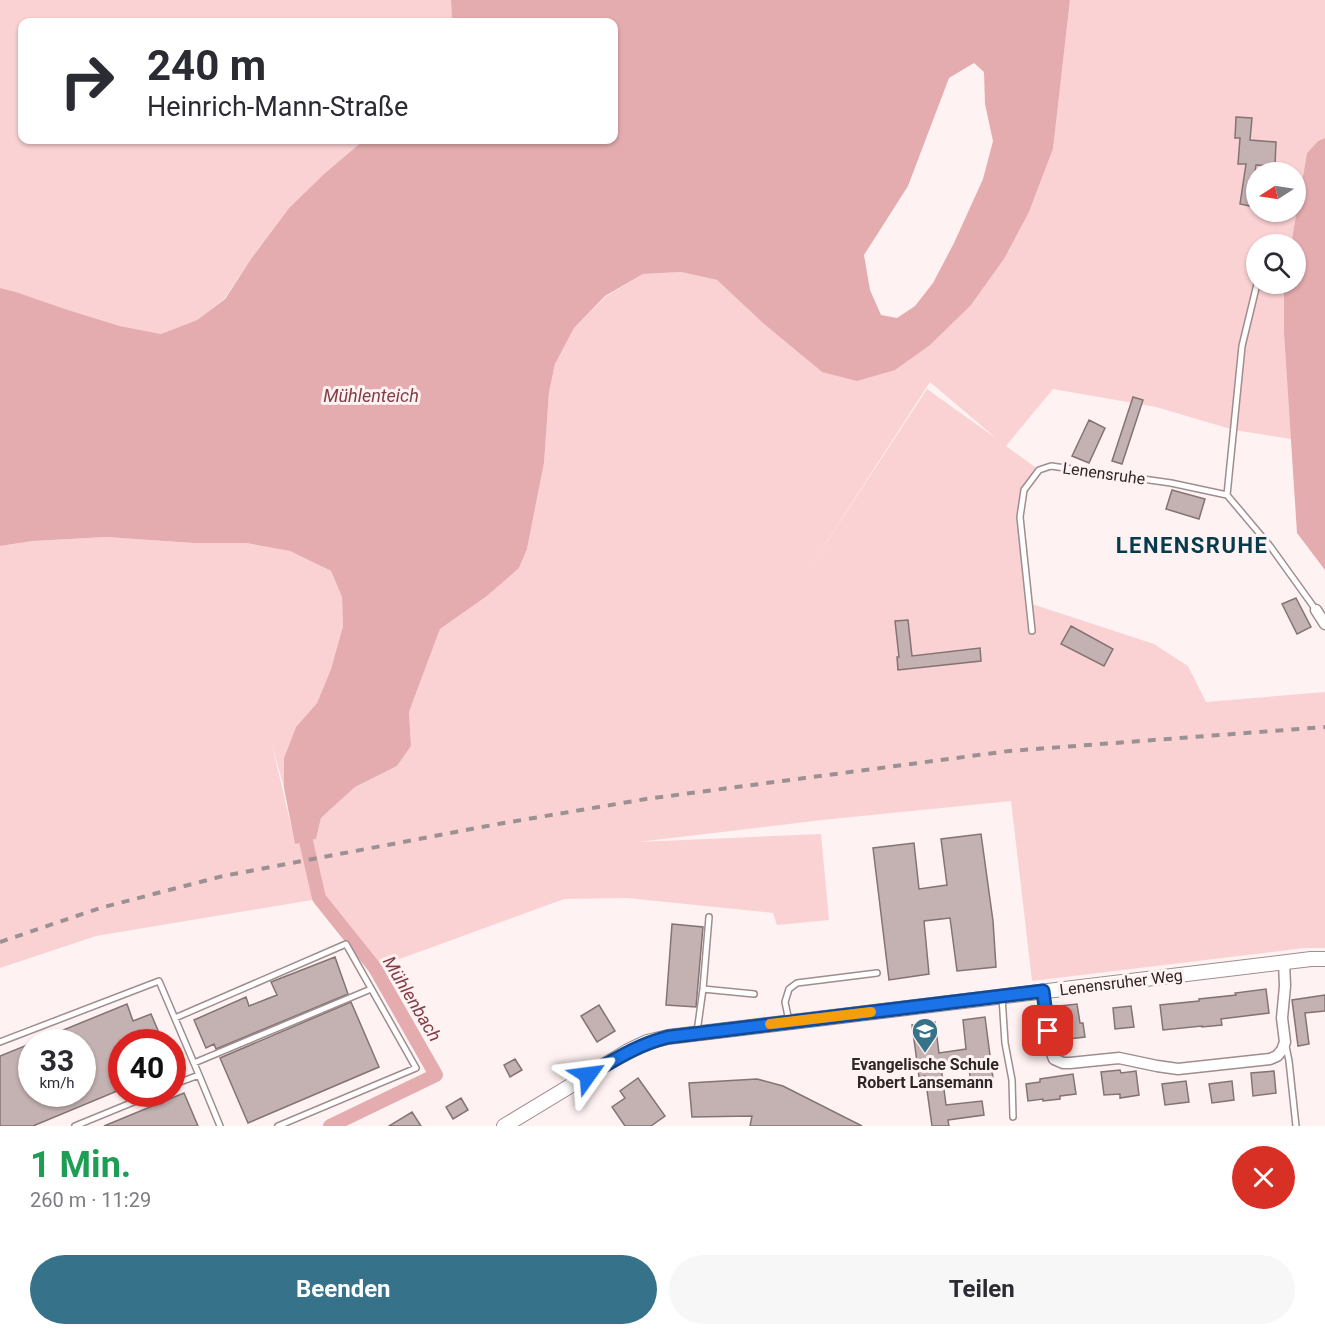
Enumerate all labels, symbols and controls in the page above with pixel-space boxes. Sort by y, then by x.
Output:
text: 240 m [147,41,266,90]
icon: right [48,42,126,120]
text: Heinrich-Mann-Straße [147,91,408,123]
north arrow [1246,162,1306,222]
map controls [1246,162,1306,294]
button: search [1246,234,1306,294]
water label: Mühlenteich [323,385,419,406]
street label: Lenensruhe [1061,458,1146,489]
district label: LENENSRUHE [1116,533,1268,558]
water label: Mühlenbach [379,952,446,1045]
street label: Lenensruher Weg [1058,966,1184,999]
pin [1022,1005,1073,1056]
icon: arrive [1031,1014,1064,1047]
school or university icon: Evangelische Schule Robert Lansemann [910,1016,940,1054]
speed limit sign: 40 [108,1029,186,1107]
text: 33 [40,1043,74,1078]
position arrow [556,1043,620,1107]
place label: Evangelische Schule Robert Lansemann [851,1055,999,1092]
text: km/h [39,1074,75,1092]
text: 1 Min. [30,1144,131,1186]
button: close [1232,1146,1295,1209]
text: 260 m · 11:29 [30,1188,151,1212]
button: Beenden [30,1255,657,1324]
button: Teilen [669,1255,1295,1324]

